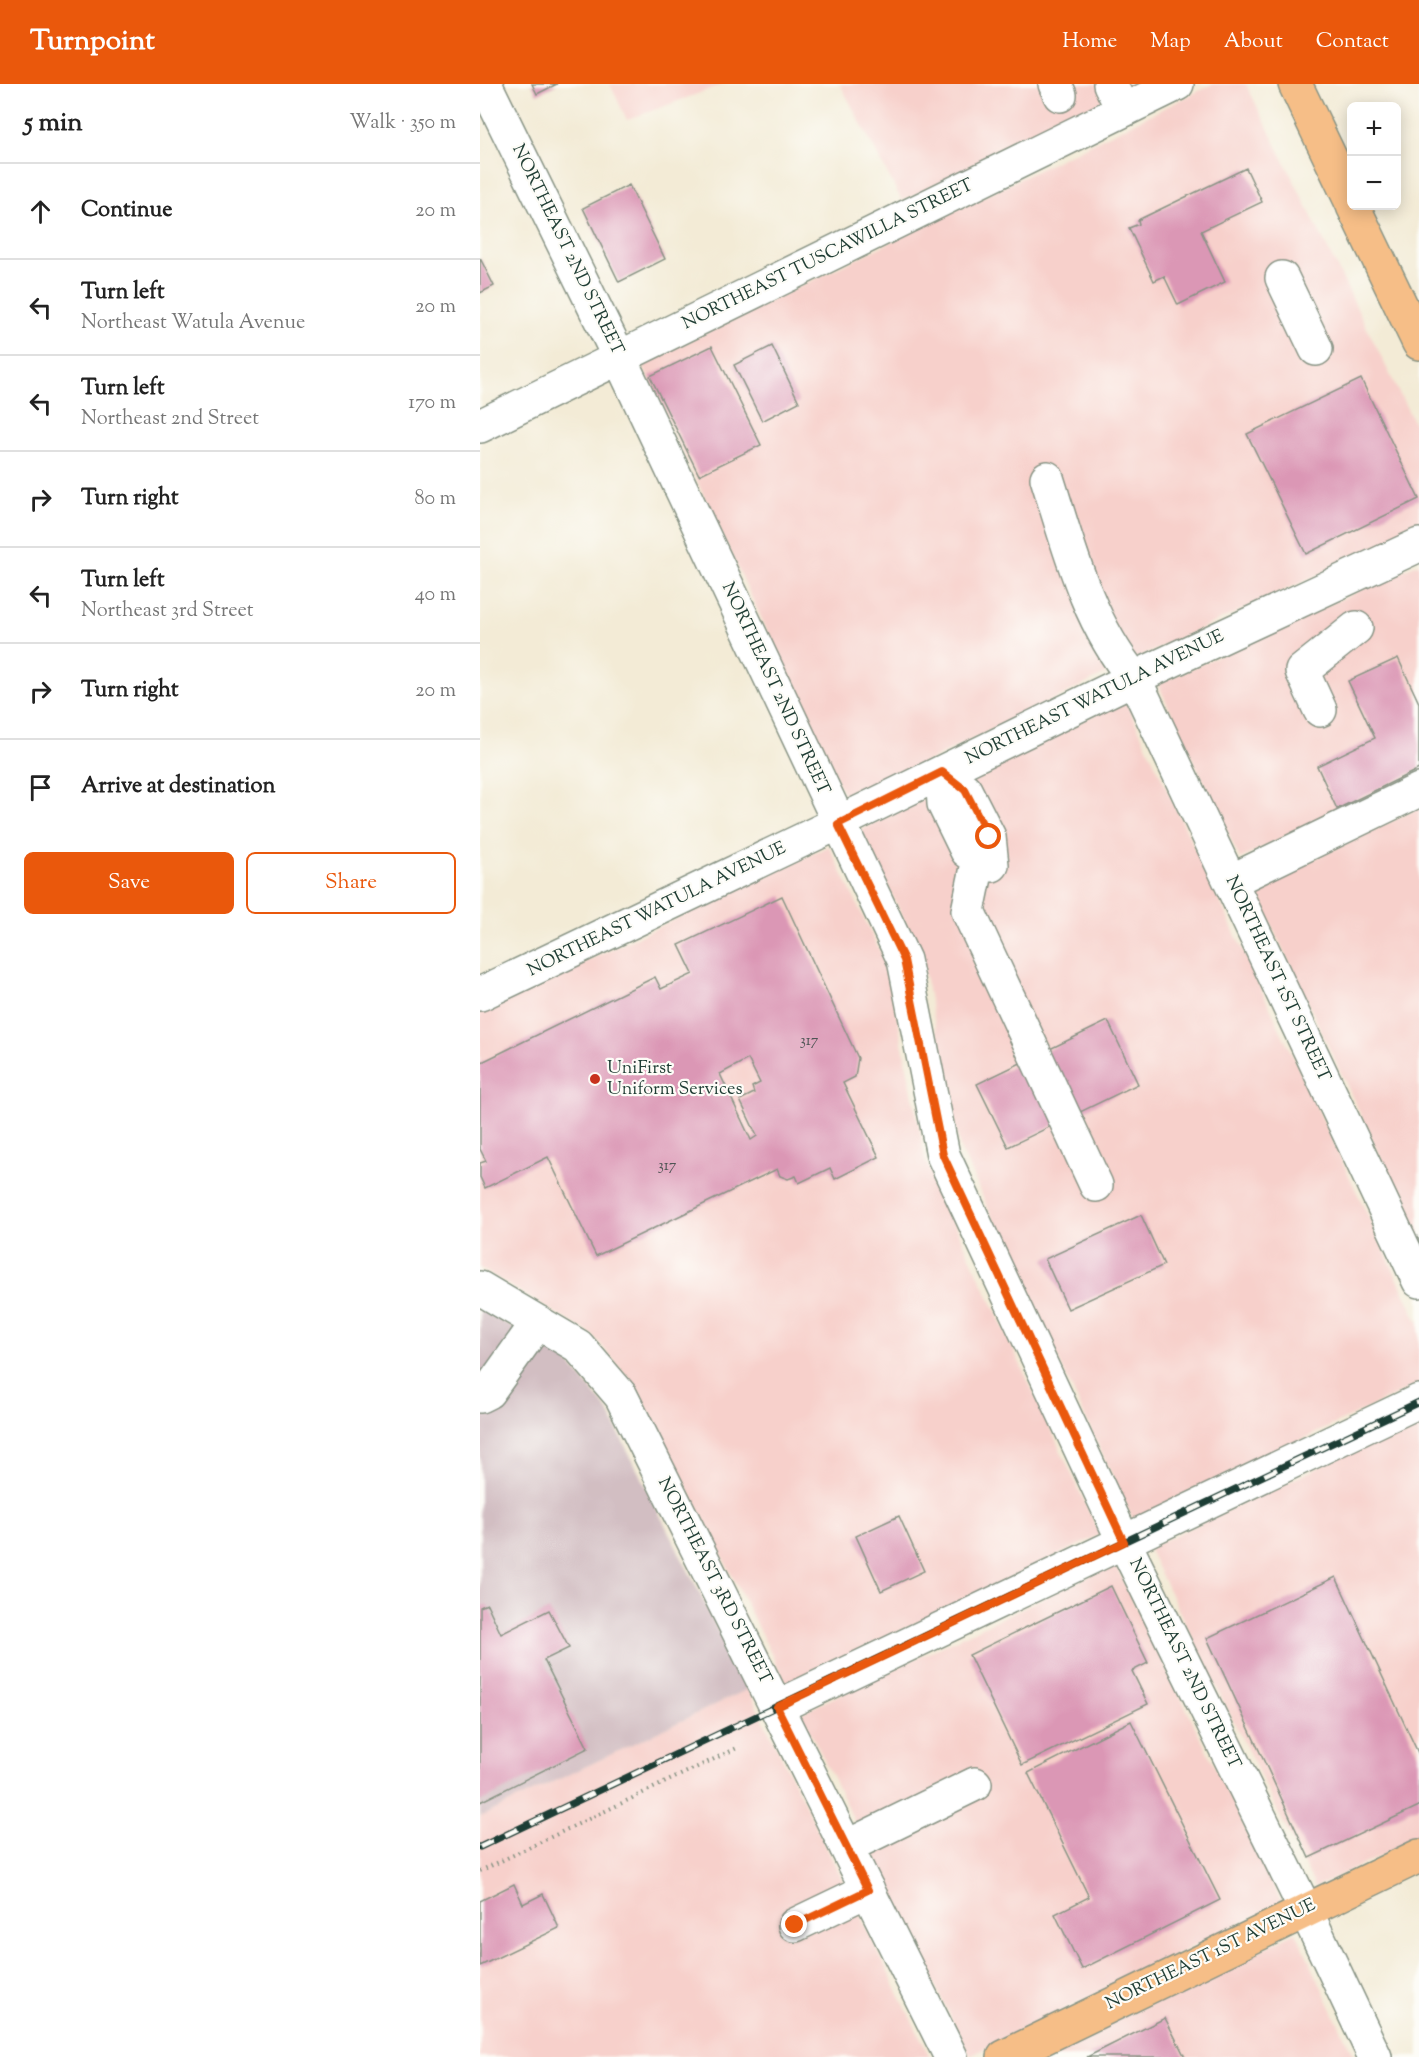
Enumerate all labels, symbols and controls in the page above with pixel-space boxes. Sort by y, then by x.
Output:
text: Turnpoint [30,22,155,62]
text: Home [1062,27,1117,57]
text: Map [1150,27,1191,57]
text: About [1224,27,1283,57]
text: Contact [1316,27,1389,57]
map controls [1347,102,1401,210]
button: + [1347,102,1401,156]
text: 5 min [24,105,83,142]
text: Walk · 350 m [349,109,456,138]
street label: NORTHEAST 2ND STREET [504,140,630,360]
button: − [1347,156,1401,210]
street label: NORTHEAST TUSCAWILLA STREET [678,173,978,337]
icon: ahead [24,195,57,228]
text: Continue [81,195,172,227]
text: 20 m [415,197,456,226]
text: Turn left [81,277,164,309]
icon: left [24,291,57,324]
text: 20 m [415,293,456,322]
text: Northeast Watula Avenue [81,309,305,338]
text: Turn left [81,373,164,405]
icon: left [24,387,57,420]
text: 170 m [408,389,456,418]
text: Northeast 2nd Street [81,405,259,434]
icon: right [24,483,57,516]
text: Turn right [81,483,178,515]
text: 80 m [415,485,456,514]
text: Turn left [81,565,164,597]
street label: NORTHEAST 2ND STREET [714,578,836,800]
icon: left [24,579,57,612]
text: 40 m [415,581,456,610]
text: Northeast 3rd Street [81,597,254,626]
street label: NORTHEAST WATULA AVENUE [961,624,1229,772]
icon: right [24,675,57,708]
text: Turn right [81,675,178,707]
text: 20 m [415,677,456,706]
icon: arrive [24,771,57,804]
text: Arrive at destination [81,771,276,803]
route start [975,823,1001,849]
street label: NORTHEAST WATULA AVENUE [523,836,791,984]
button: Save [24,852,234,914]
button: Share [246,852,456,914]
street label: NORTHEAST 1ST STREET [1218,872,1336,1086]
house number: 317 [800,1031,819,1052]
place label: UniFirst Uniform Services [607,1056,743,1103]
marker: UniFirst Uniform Services [588,1072,602,1086]
house number: 317 [658,1156,677,1177]
street label: NORTHEAST 3RD STREET [650,1473,778,1689]
street label: NORTHEAST 2ND STREET [1121,1554,1247,1774]
street label: NORTHEAST 1ST AVENUE [1101,1893,1321,2017]
route end [781,1911,807,1937]

